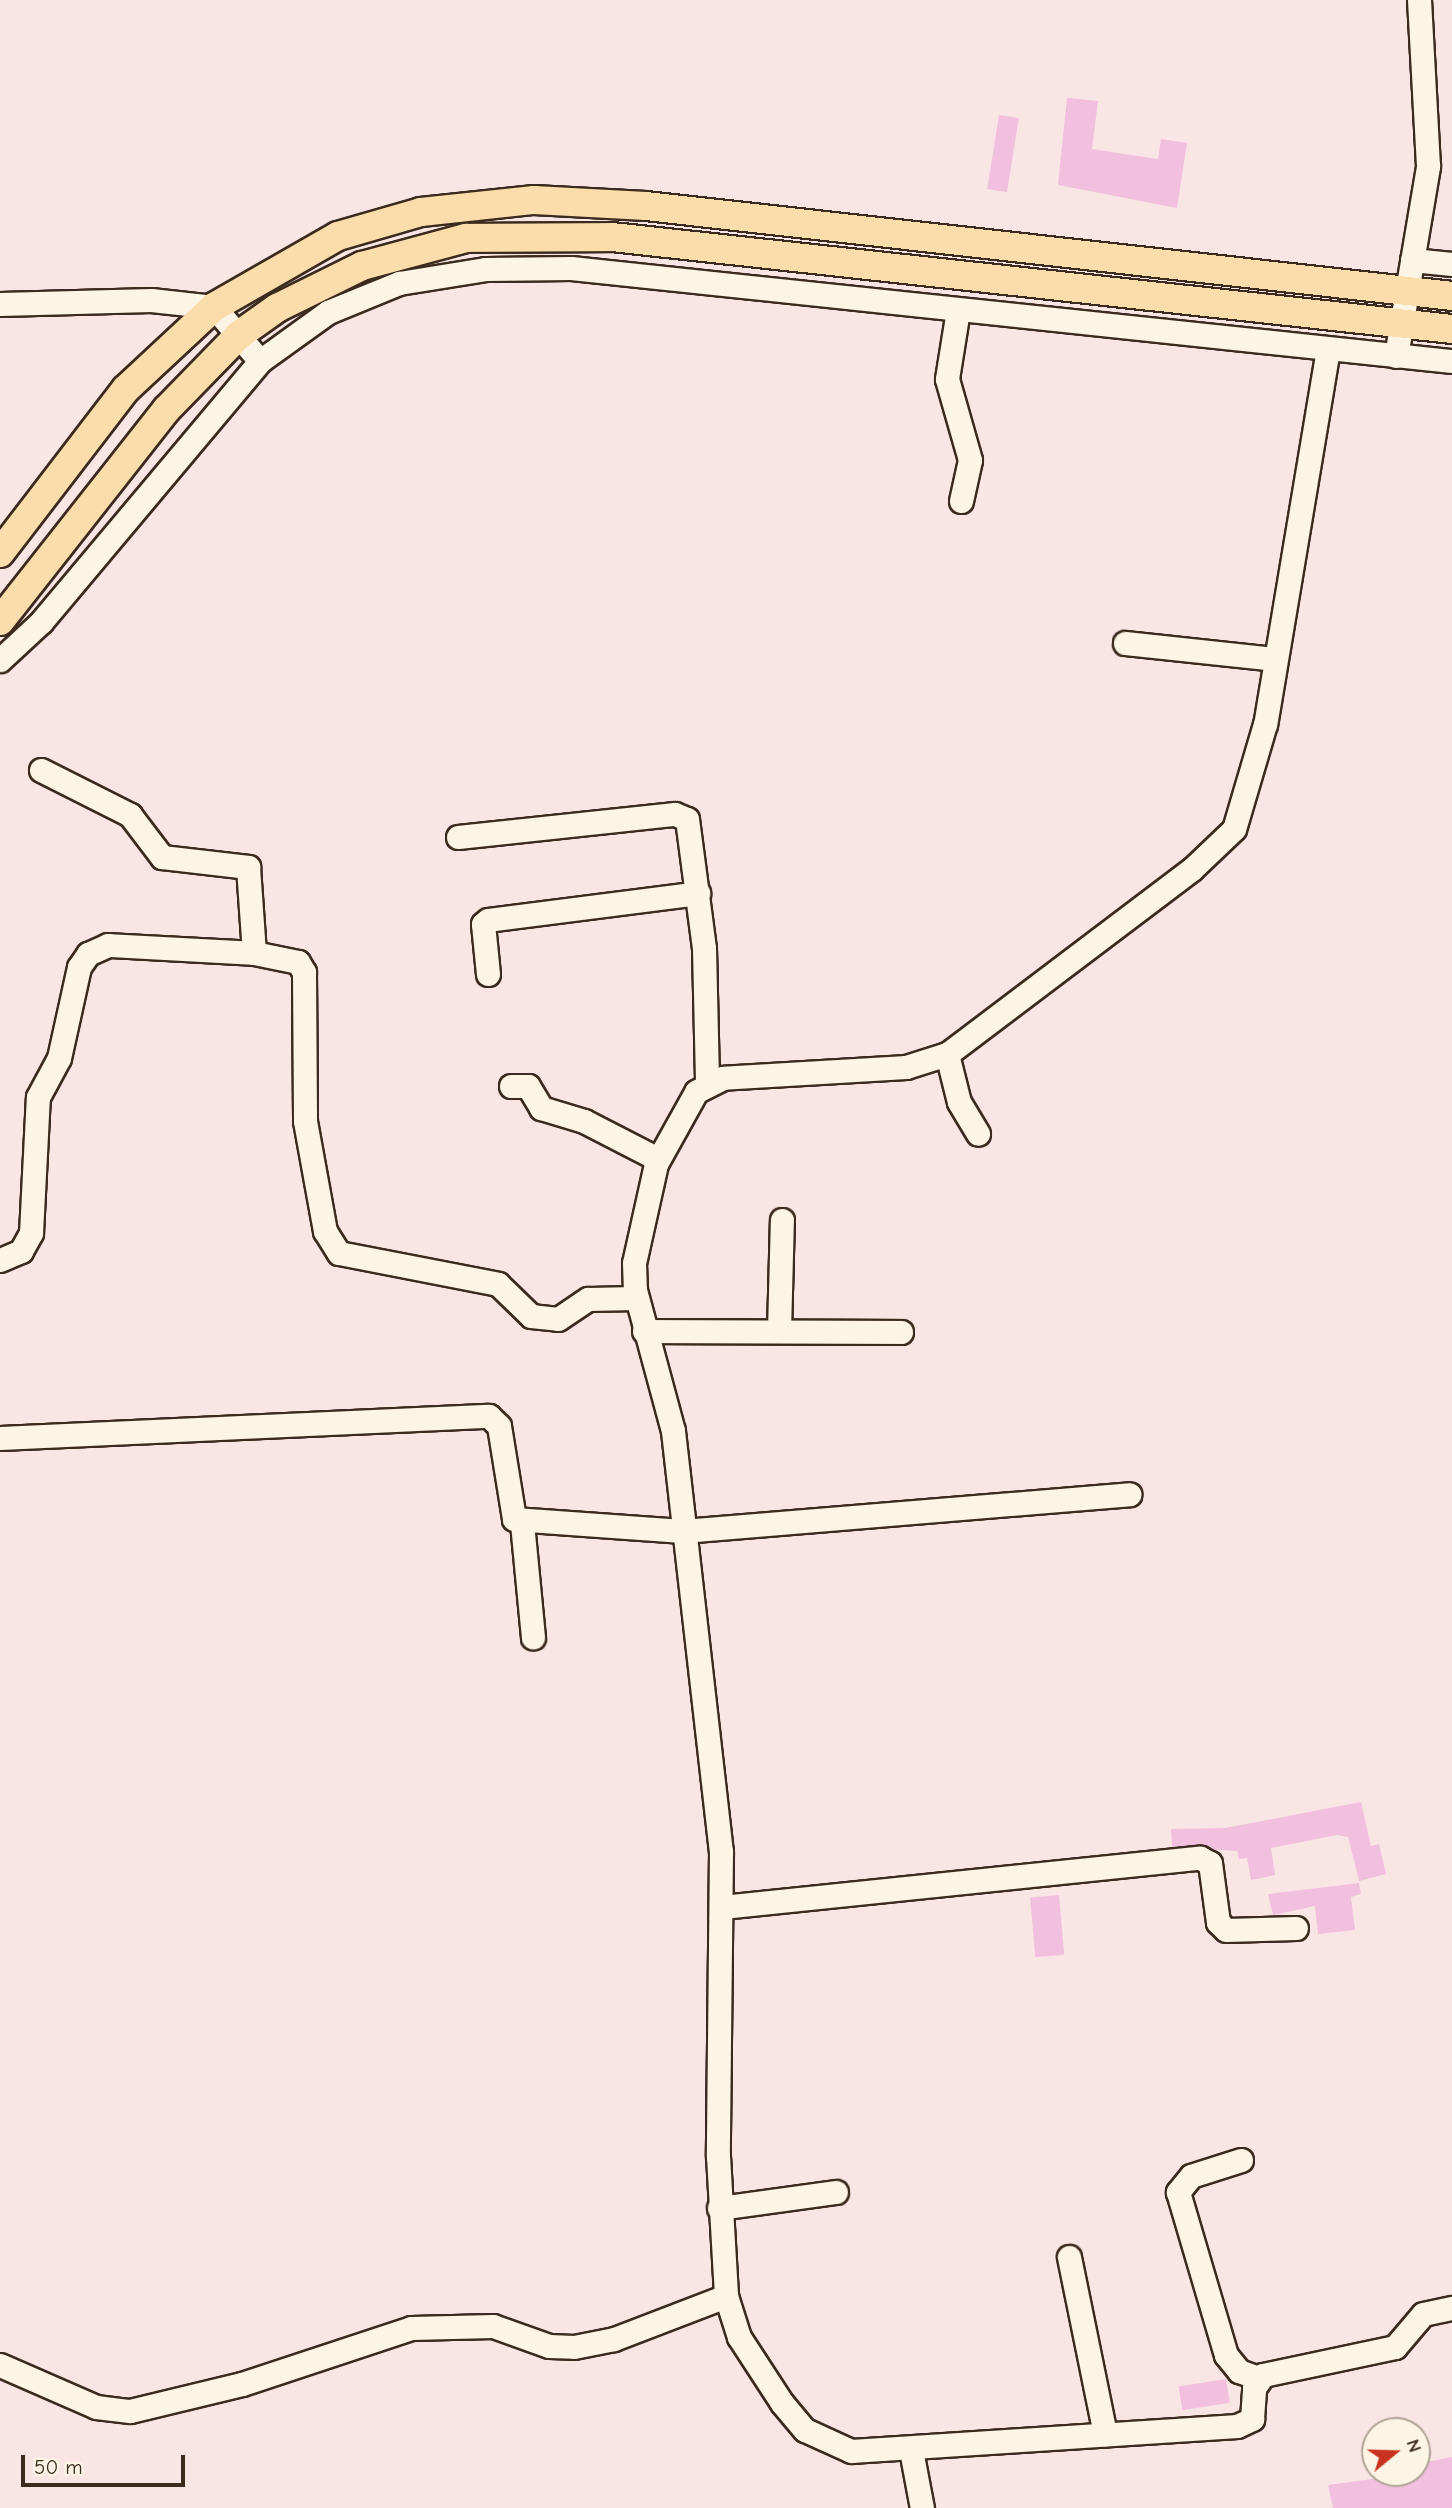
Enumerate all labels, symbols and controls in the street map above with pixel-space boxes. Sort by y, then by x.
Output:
north arrow [1361,2417,1431,2487]
text: N [1402,2436,1426,2455]
scale bar [24,2442,189,2486]
text: 50 m [34,2455,83,2479]

